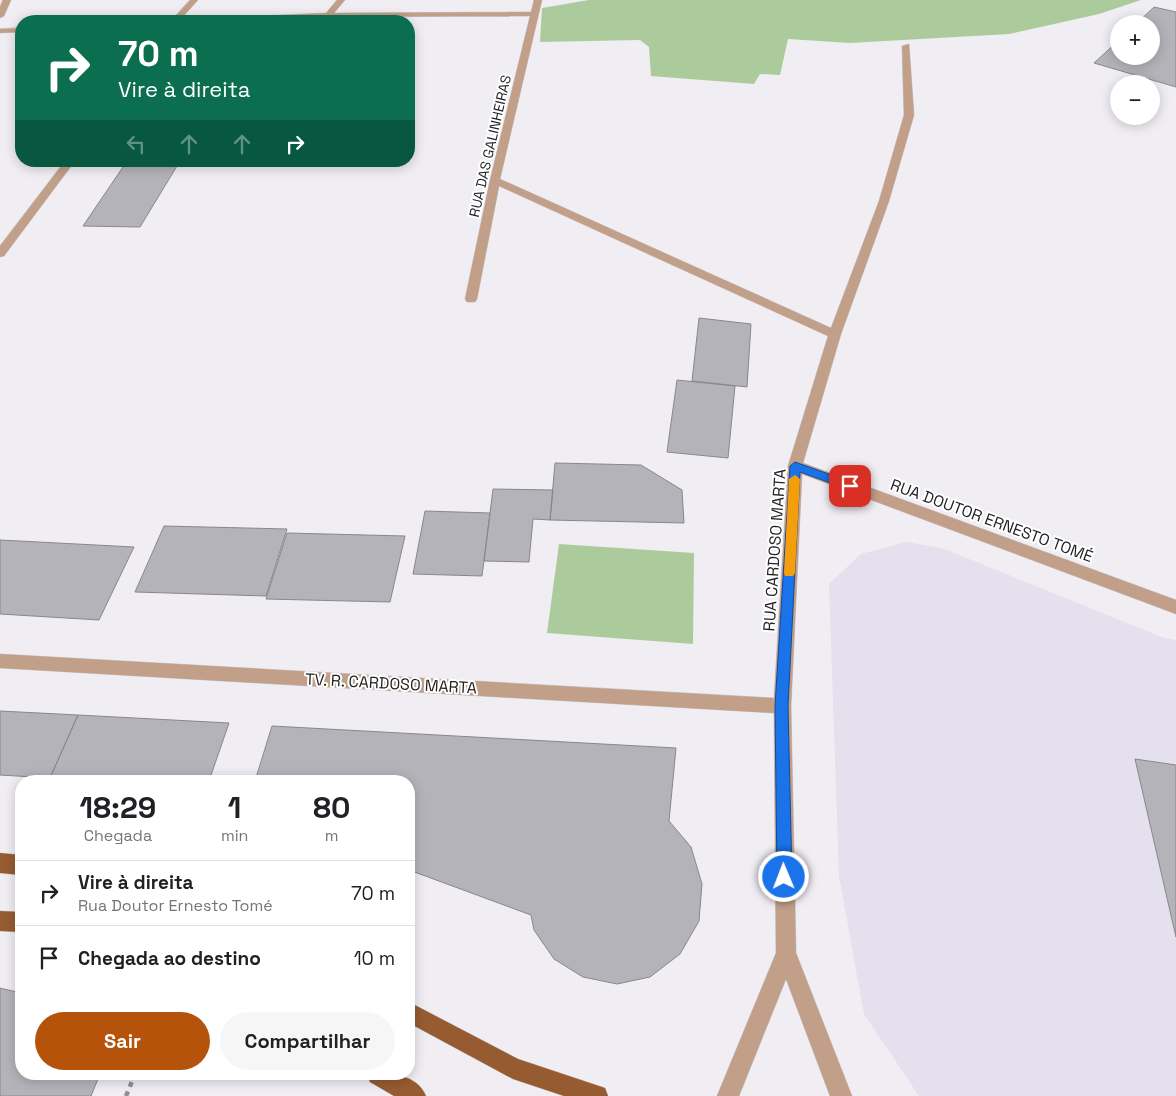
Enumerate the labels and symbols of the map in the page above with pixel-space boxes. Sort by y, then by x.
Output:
street label: RUA DAS GALINHEIRAS [465,73,515,219]
pin [829,465,871,507]
street label: RUA CARDOSO MARTA [758,468,791,632]
street label: RUA DOUTOR ERNESTO TOMÉ [888,474,1096,567]
street label: TV. R. CARDOSO MARTA [305,669,477,698]
position arrow [757,850,809,902]

